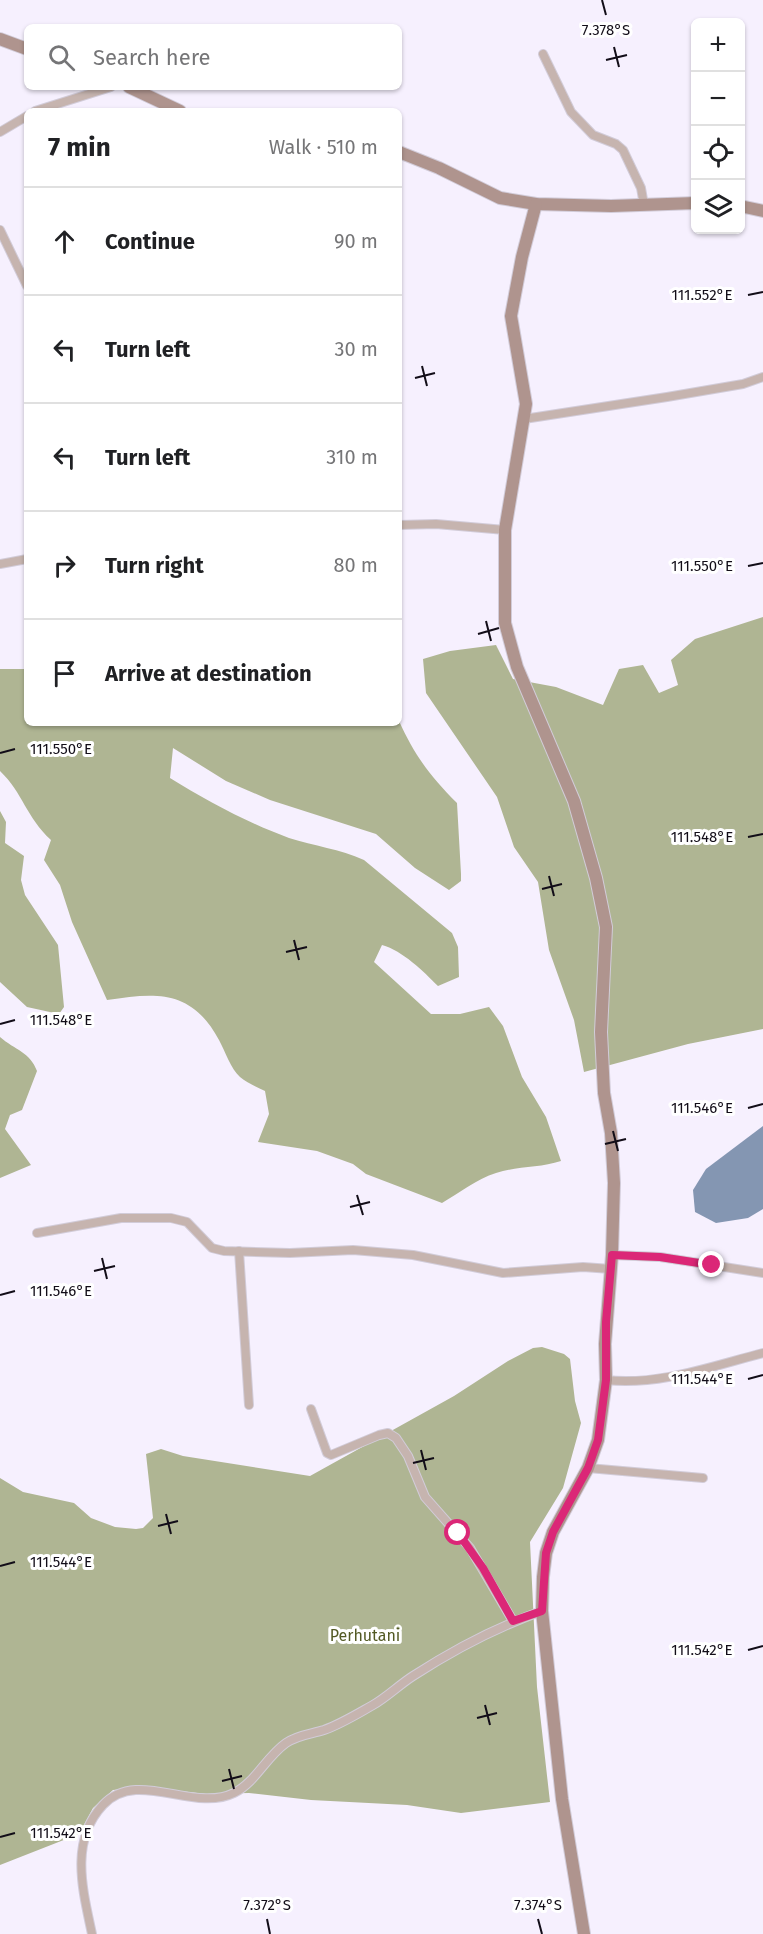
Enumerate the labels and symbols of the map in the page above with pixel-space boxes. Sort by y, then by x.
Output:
text: 7.378°S [582,21,630,39]
text: 111.552°E [672,286,732,304]
text: 111.550°E [671,557,733,575]
text: 111.550°E [30,740,92,758]
text: 111.548°E [671,828,733,846]
text: 111.548°E [30,1011,92,1029]
text: 111.546°E [671,1099,733,1117]
route end [698,1251,724,1277]
text: 111.546°E [30,1282,92,1300]
text: 111.544°E [671,1370,733,1388]
route start [444,1519,470,1545]
text: 111.544°E [30,1553,92,1571]
park label: Perhutani [330,1626,400,1645]
text: 111.542°E [671,1641,733,1659]
text: 111.542°E [30,1824,92,1842]
text: 7.372°S [243,1896,291,1914]
text: 7.374°S [514,1896,562,1914]

